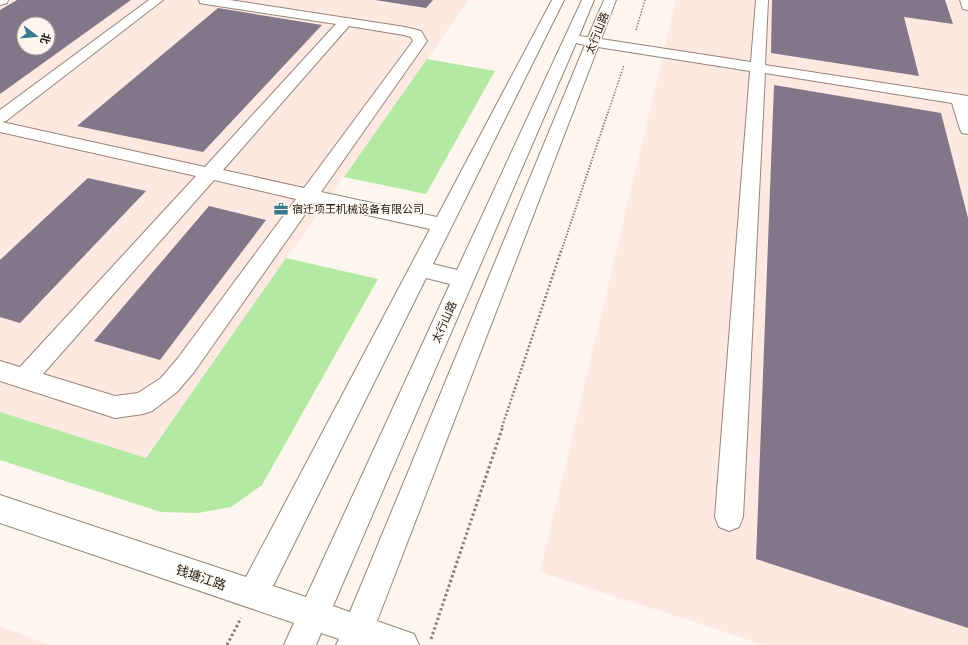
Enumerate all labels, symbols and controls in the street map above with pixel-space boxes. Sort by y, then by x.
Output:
street label: 太行山路 [582,10,612,56]
north arrow [16,16,56,56]
text: 北 [37,32,54,46]
office icon: 宿迁项王机械设备有限公司 [273,201,289,217]
place label: 宿迁项王机械设备有限公司 [292,202,424,216]
street label: 太行山路 [429,299,459,345]
street label: 钱塘江路 [174,561,228,593]

